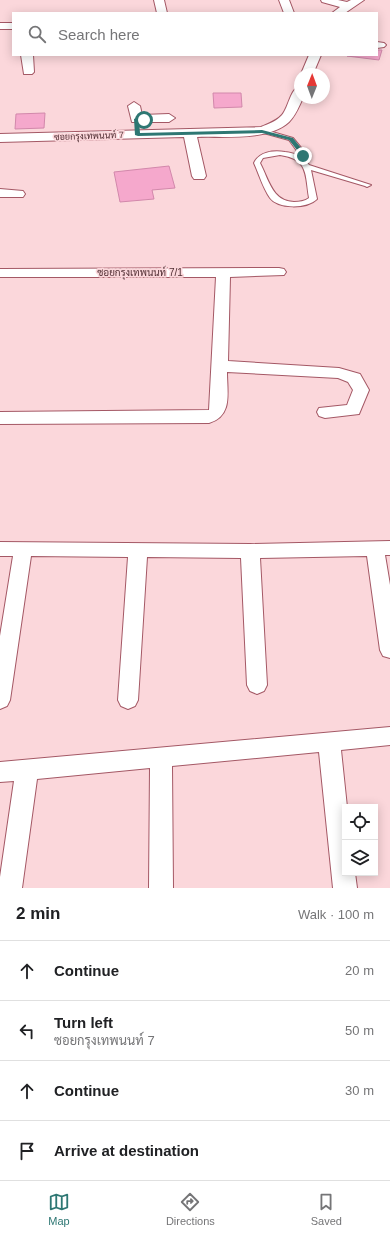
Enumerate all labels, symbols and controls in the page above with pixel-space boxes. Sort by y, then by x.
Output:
search box [12,12,378,56]
icon: search [26,23,48,45]
text: Search here [58,26,140,43]
north arrow [294,68,330,104]
route start [135,111,153,129]
street label: ซอยกรุงเทพนนท์ 7 [54,129,124,143]
route end [294,147,312,165]
street label: ซอยกรุงเทพนนท์ 7/1 [97,265,183,280]
map controls [342,804,378,876]
button: locate [342,804,378,840]
button: layers [342,840,378,876]
text: 2 min [16,904,60,923]
text: Walk · 100 m [298,907,374,922]
icon: ahead [16,960,38,982]
text: Continue [54,962,119,979]
text: 20 m [345,963,374,978]
text: Turn left [54,1014,113,1031]
icon: left [16,1020,38,1042]
text: 50 m [345,1023,374,1038]
text: ซอยกรุงเทพนนท์ 7 [54,1033,155,1048]
icon: ahead [16,1080,38,1102]
text: Continue [54,1082,119,1099]
text: 30 m [345,1083,374,1098]
icon: arrive [16,1140,38,1162]
text: Arrive at destination [54,1142,199,1159]
tab: Map [48,1191,70,1227]
tab: Directions [166,1191,215,1227]
tab: Saved [311,1191,342,1227]

